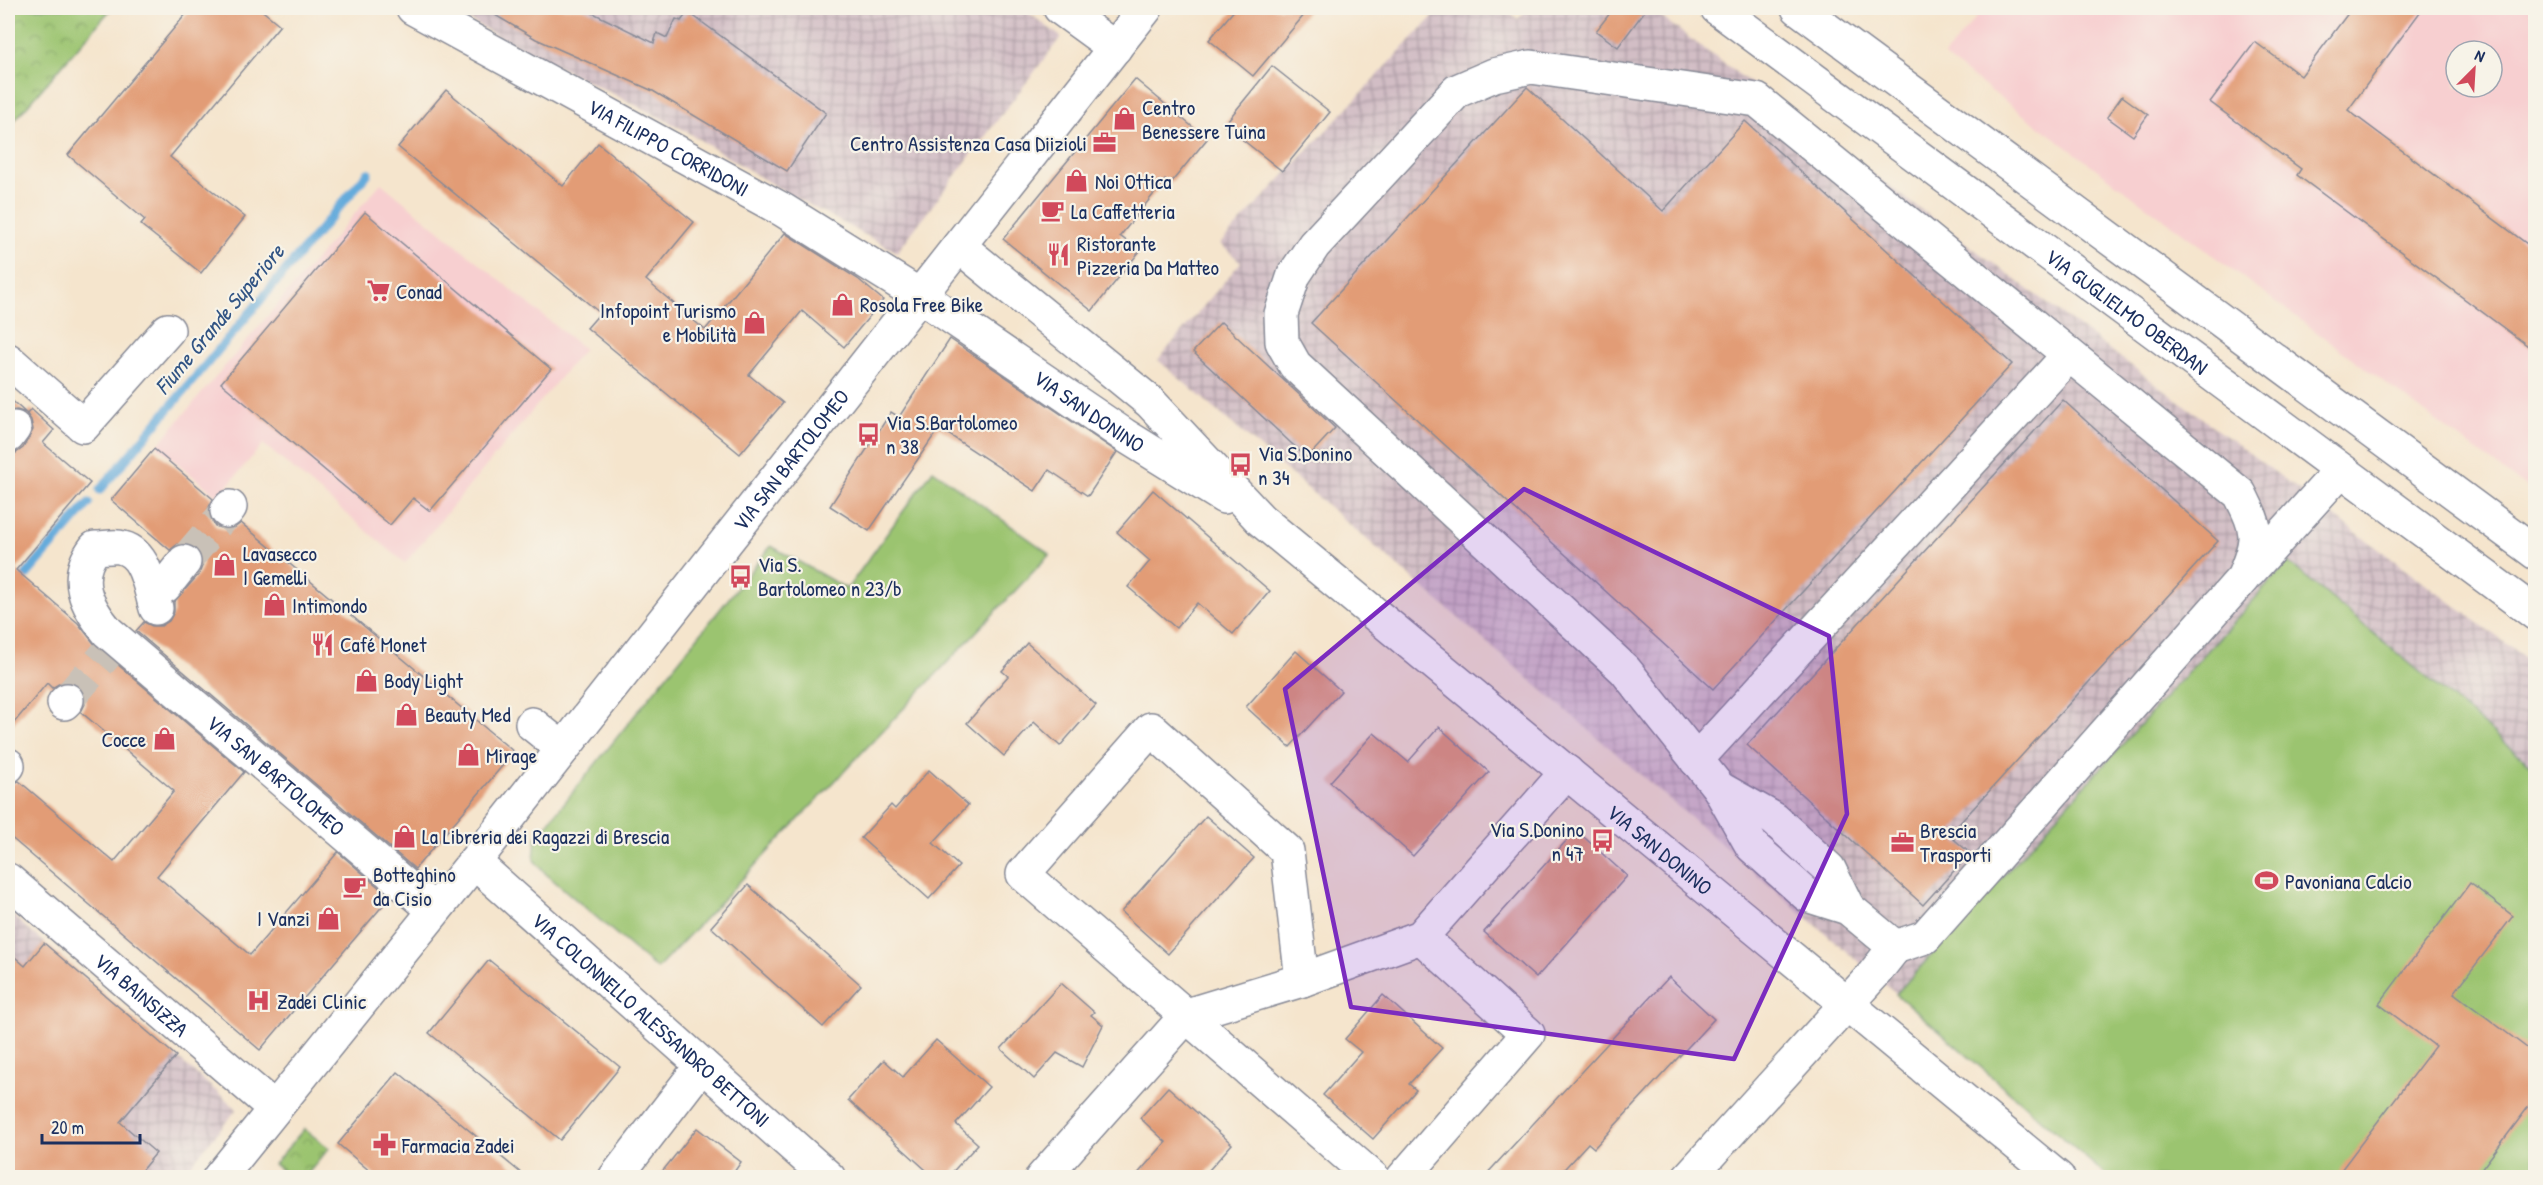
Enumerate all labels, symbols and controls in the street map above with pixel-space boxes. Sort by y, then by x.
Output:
north arrow [2444,39,2504,99]
text: N [2472,44,2489,67]
street label: VIA FILIPPO CORRIDONI [583,92,754,203]
place label: Centro Benessere Tuina [1142,93,1265,146]
shop icon: Centro Benessere Tuina [1111,106,1137,132]
place label: Centro Assistenza Casa Diizioli [850,129,1087,158]
office icon: Centro Assistenza Casa Diizioli [1092,130,1118,156]
place label: Noi Ottica [1095,167,1171,196]
shop icon: Noi Ottica [1064,168,1090,194]
place label: La Caffetteria [1071,197,1175,226]
cafe icon: La Caffetteria [1040,198,1066,224]
place label: Ristorante Pizzeria Da Matteo [1077,229,1219,282]
water label: Fiume Grande Superiore [147,237,291,400]
restaurant icon: Ristorante Pizzeria Da Matteo [1046,242,1072,268]
street label: VIA GUGLIELMO OBERDAN [2040,242,2214,381]
place label: Conad [396,277,442,306]
supermarket icon: Conad [365,278,391,304]
place label: Rosola Free Bike [860,290,983,319]
shop icon: Rosola Free Bike [829,291,855,317]
place label: Infopoint Turismo e Mobilità [600,296,736,349]
shop icon: Infopoint Turismo e Mobilità [741,309,767,335]
street label: VIA SAN DONINO [1028,363,1150,459]
street label: VIA SAN BARTOLOMEO [726,383,855,537]
place label: Via S.Bartolomeo n 38 [886,408,1018,461]
bus stop icon: Via S.Bartolomeo n 38 [855,421,881,447]
place label: Via S.Donino n 34 [1258,439,1352,492]
bus stop icon: Via S.Donino n 34 [1227,452,1253,478]
place label: Lavasecco I Gemelli [243,539,317,592]
place label: Via S. Bartolomeo n 23/b [758,550,902,603]
shop icon: Lavasecco I Gemelli [212,552,238,578]
bus stop icon: Via S. Bartolomeo n 23/b [727,563,753,589]
place label: Intimondo [292,591,367,620]
shop icon: Intimondo [261,592,287,618]
place label: Café Monet [340,630,427,659]
restaurant icon: Café Monet [309,631,335,657]
place label: Body Light [384,666,464,695]
shop icon: Body Light [353,667,379,693]
place label: Beauty Med [425,700,511,729]
shop icon: Beauty Med [394,701,420,727]
street label: VIA SAN BARTOLOMEO [201,708,351,842]
place label: Cocce [101,725,146,754]
shop icon: Cocce [151,726,177,752]
place label: Mirage [486,741,537,770]
shop icon: Mirage [455,742,481,768]
street label: VIA SAN DONINO [1601,797,1719,901]
place label: Via S.Donino n 47 [1490,815,1584,868]
place label: Brescia Trasporti [1920,816,1992,869]
place label: La Libreria dei Ragazzi di Brescia [422,822,669,851]
shop icon: La Libreria dei Ragazzi di Brescia [391,823,417,849]
bus stop icon: Via S.Donino n 47 [1589,828,1615,854]
office icon: Brescia Trasporti [1889,829,1915,855]
place label: Botteghino da Cisio [373,860,456,913]
place label: Pavoniana Calcio [2285,867,2412,896]
sports icon: Pavoniana Calcio [2254,868,2280,894]
cafe icon: Botteghino da Cisio [342,873,368,899]
place label: I Vanzi [257,904,310,933]
shop icon: I Vanzi [315,905,341,931]
street label: VIA COLONNELLO ALESSANDRO BETTONI [526,906,776,1133]
street label: VIA BAINSIZZA [89,946,195,1043]
place label: Zadei Clinic [277,987,367,1016]
hospital icon: Zadei Clinic [246,988,272,1014]
scale bar [42,1107,140,1145]
text: 20 m [51,1115,84,1140]
place label: Farmacia Zadei [401,1131,515,1160]
pharmacy icon: Farmacia Zadei [371,1132,397,1158]

